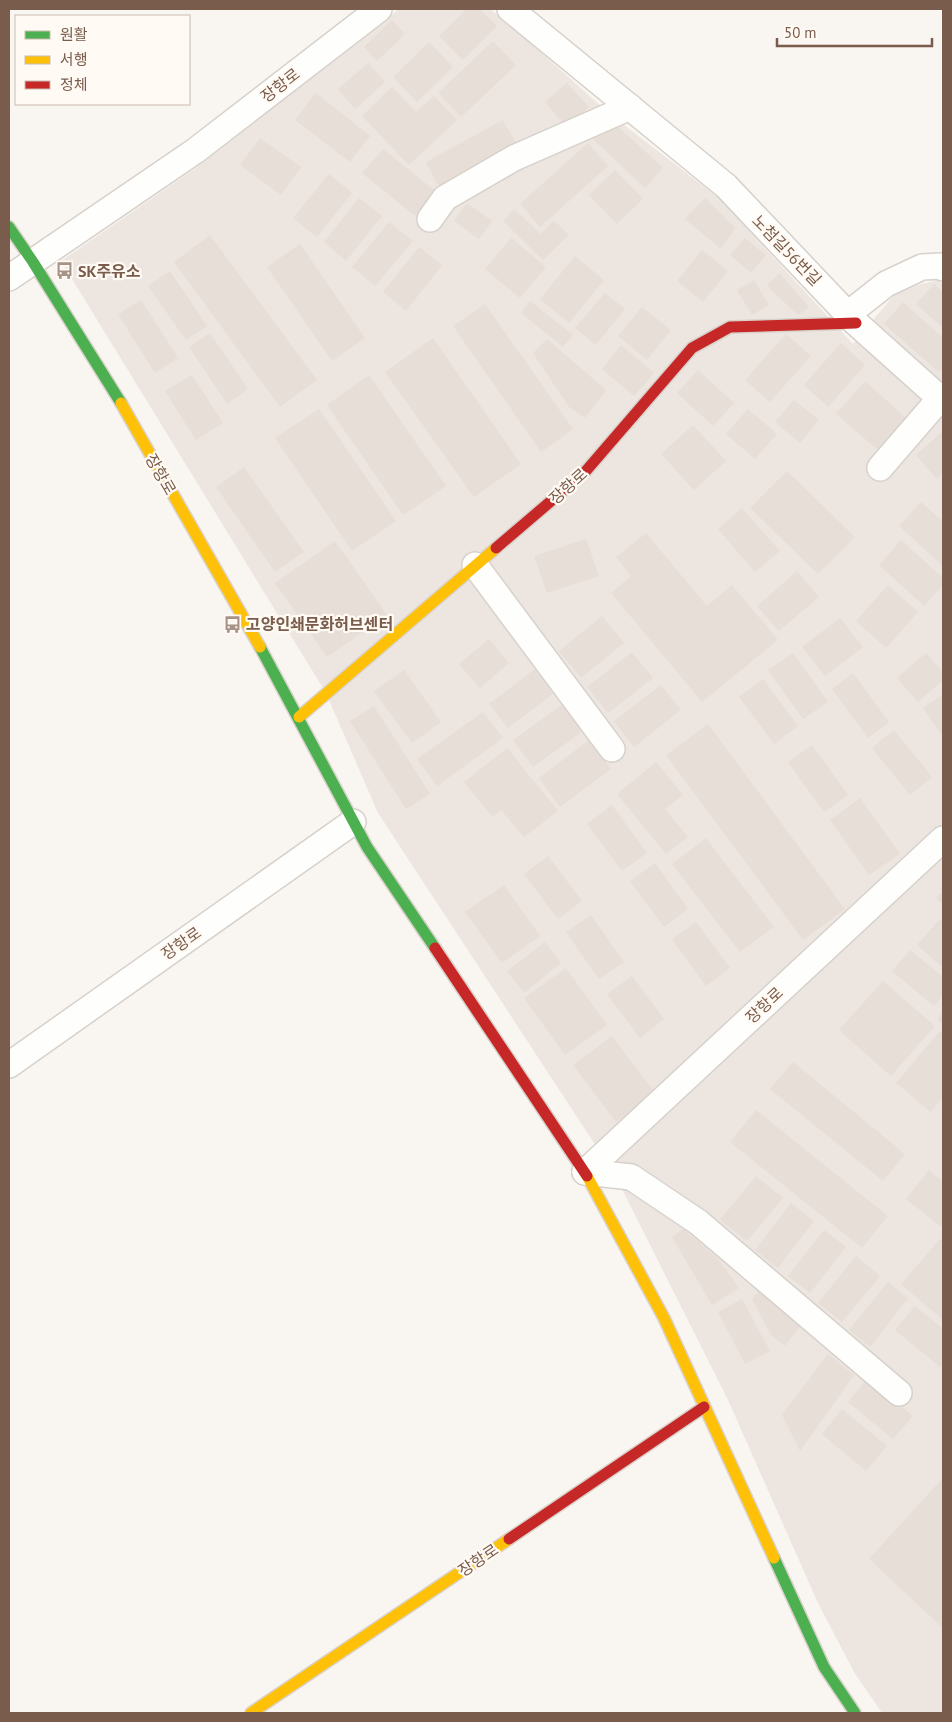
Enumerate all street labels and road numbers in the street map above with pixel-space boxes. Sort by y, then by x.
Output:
street label: 장항로 [256,63,304,106]
street label: 노첨길56번길 [748,210,826,290]
street label: 장항로 [141,450,181,498]
street label: 장항로 [545,464,591,508]
street label: 장항로 [157,922,205,964]
street label: 장항로 [741,982,787,1027]
street label: 장항로 [454,1539,502,1581]

